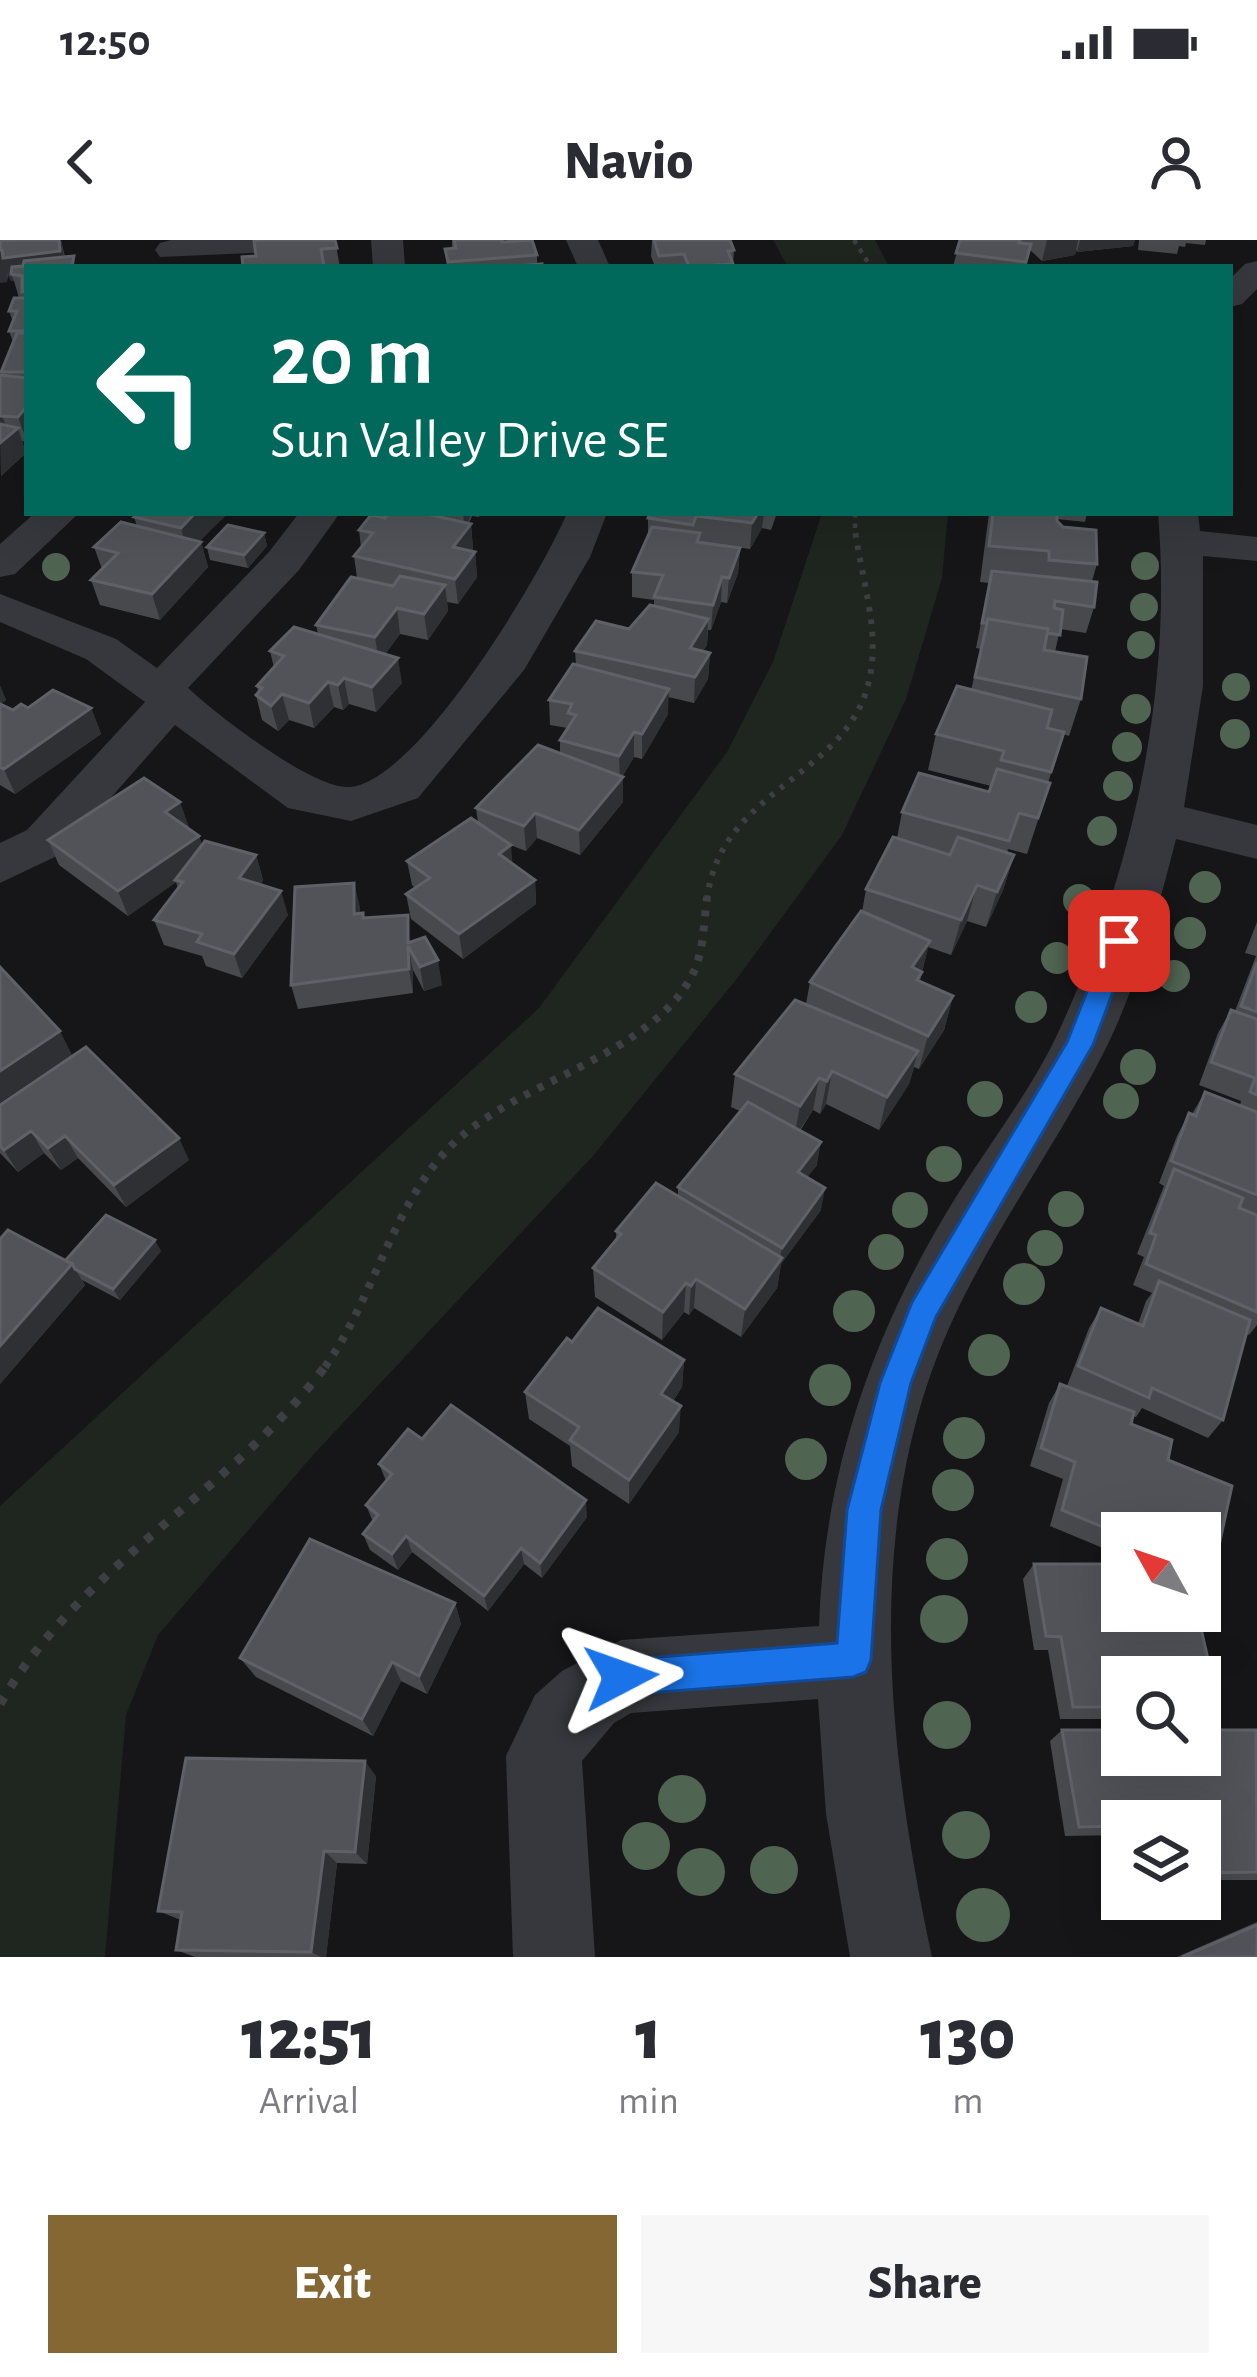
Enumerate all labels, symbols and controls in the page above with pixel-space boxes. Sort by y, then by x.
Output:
text: 12:50 [60,19,151,64]
icon: back [48,129,114,195]
icon: person [1143,129,1209,195]
text: Navio [564,135,693,189]
icon: left [72,312,228,468]
text: 20 m [270,316,434,400]
text: Sun Valley Drive SE [270,414,668,468]
pin [1068,890,1170,992]
icon: arrive [1086,908,1152,974]
north arrow [1101,1512,1221,1632]
map controls [1101,1512,1221,1920]
position arrow [558,1614,684,1740]
button: search [1101,1656,1221,1776]
button: layers [1101,1800,1221,1920]
text: 12:51 [241,2000,377,2072]
text: 1 [635,2000,662,2072]
text: 130 [920,2000,1016,2072]
text: Arrival [259,2082,359,2121]
text: min [618,2082,679,2121]
text: m [952,2082,984,2121]
button: Exit [48,2215,617,2353]
button: Share [641,2215,1209,2353]

